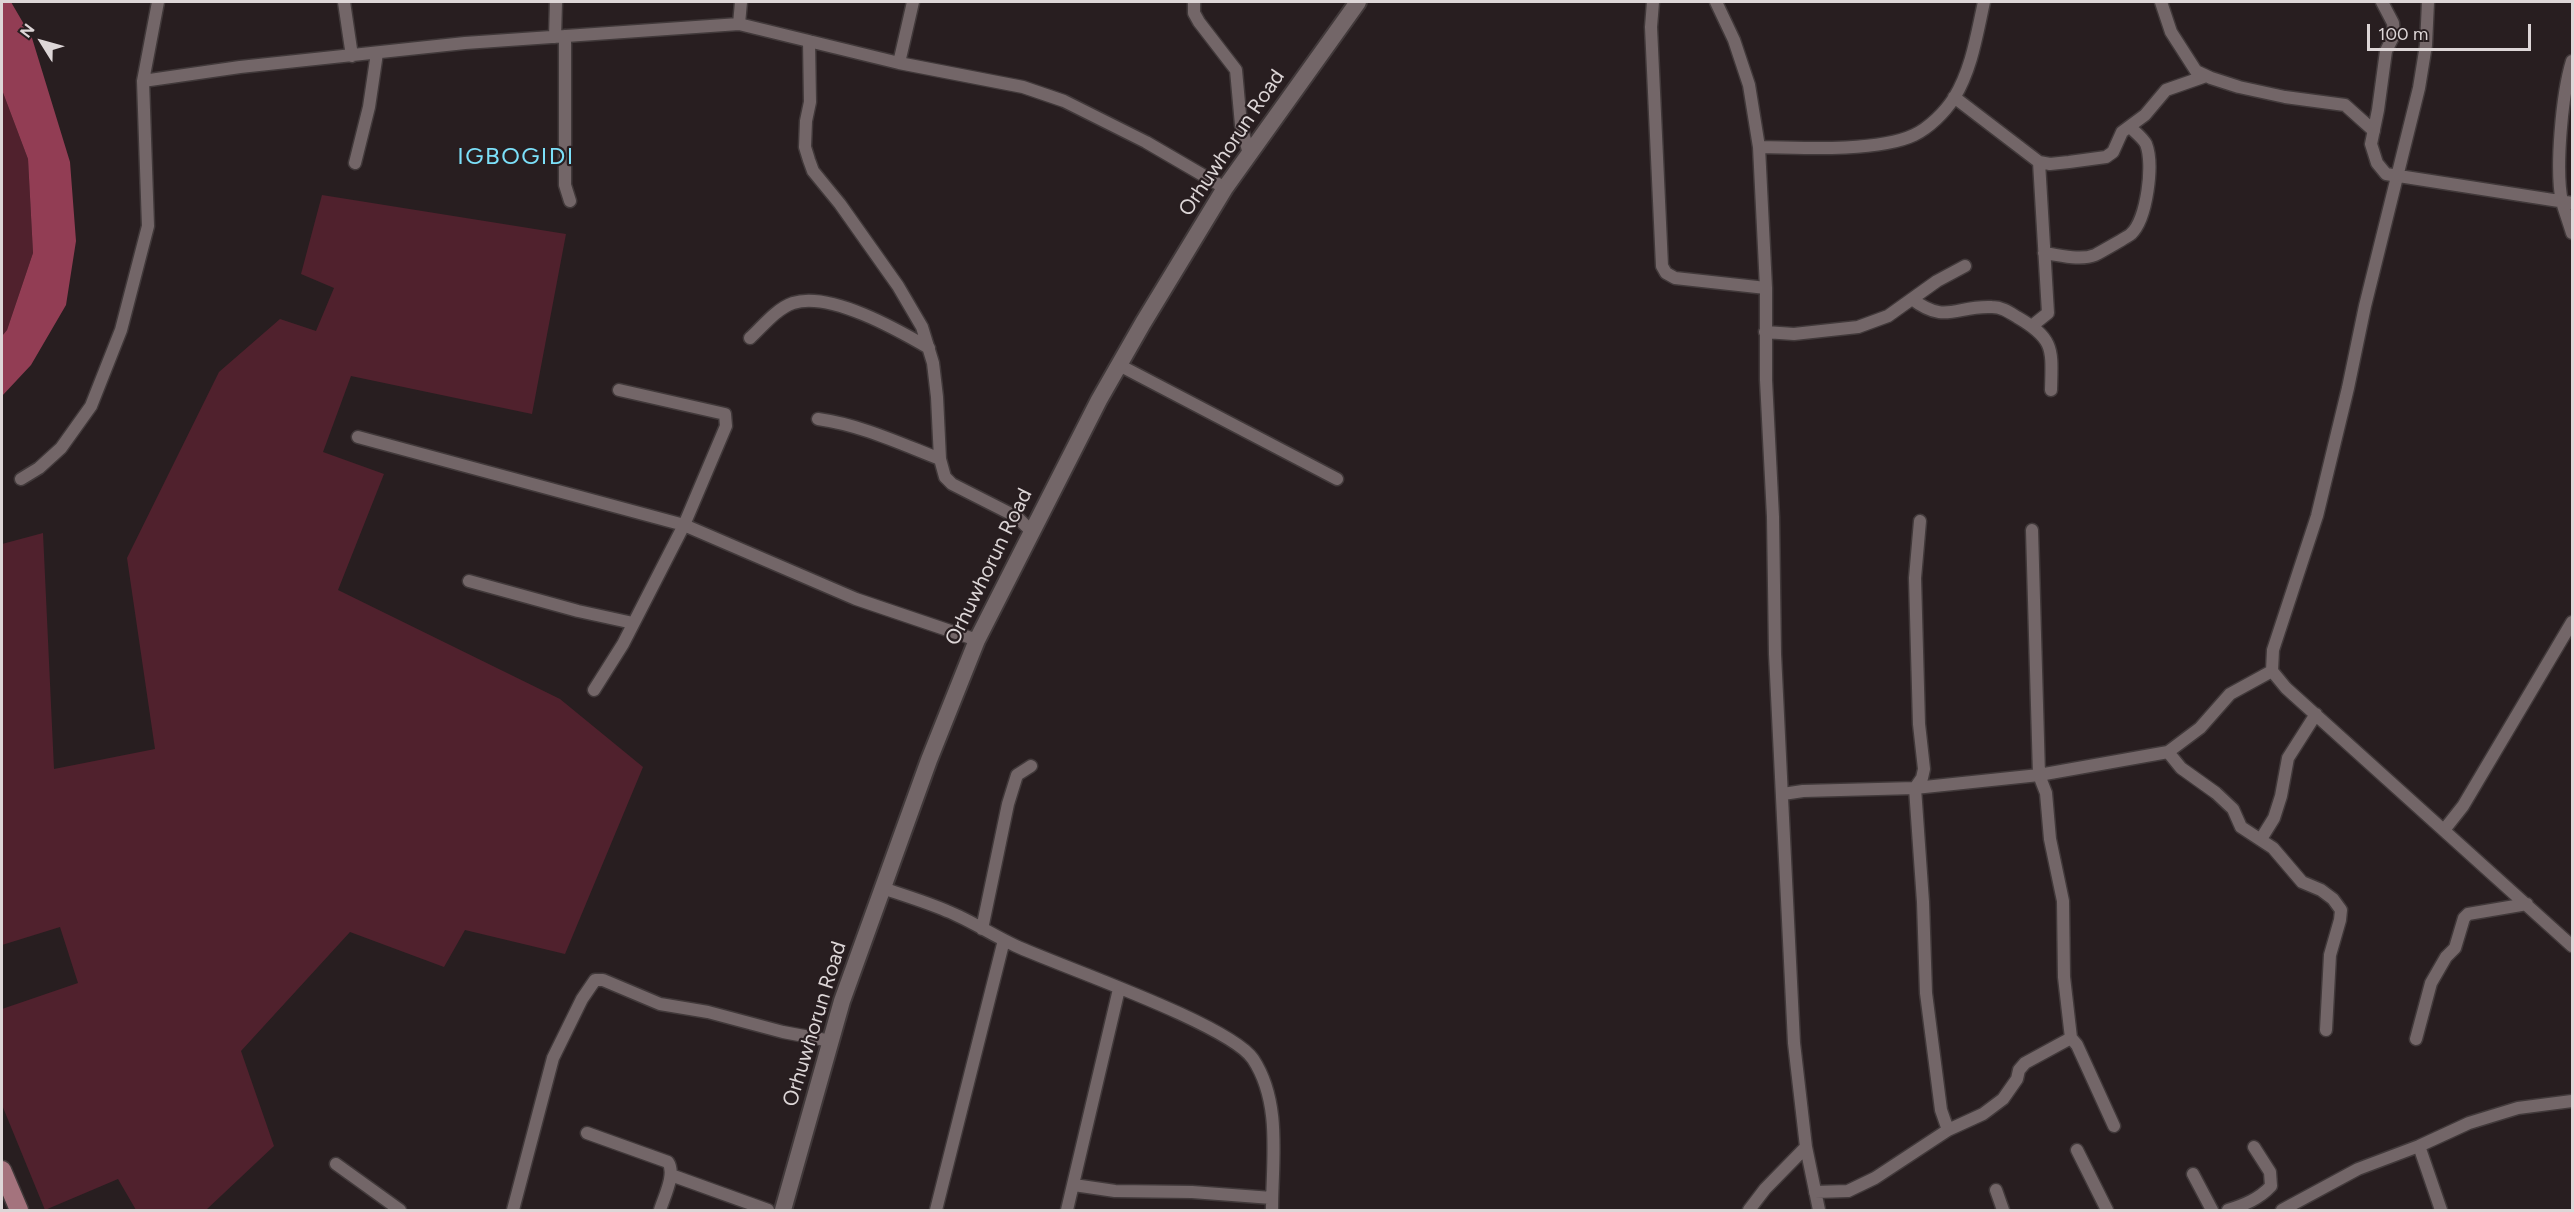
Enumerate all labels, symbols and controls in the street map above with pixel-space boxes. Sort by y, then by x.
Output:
north arrow [12,12,72,72]
scale bar [2370,12,2534,50]
text: N [16,20,39,42]
text: 100 m [2378,23,2428,45]
street label: Orhuwhorun Road [1174,65,1290,221]
district label: IGBOGIDI [457,143,575,171]
street label: Orhuwhorun Road [940,485,1038,649]
street label: Orhuwhorun Road [778,938,852,1110]

